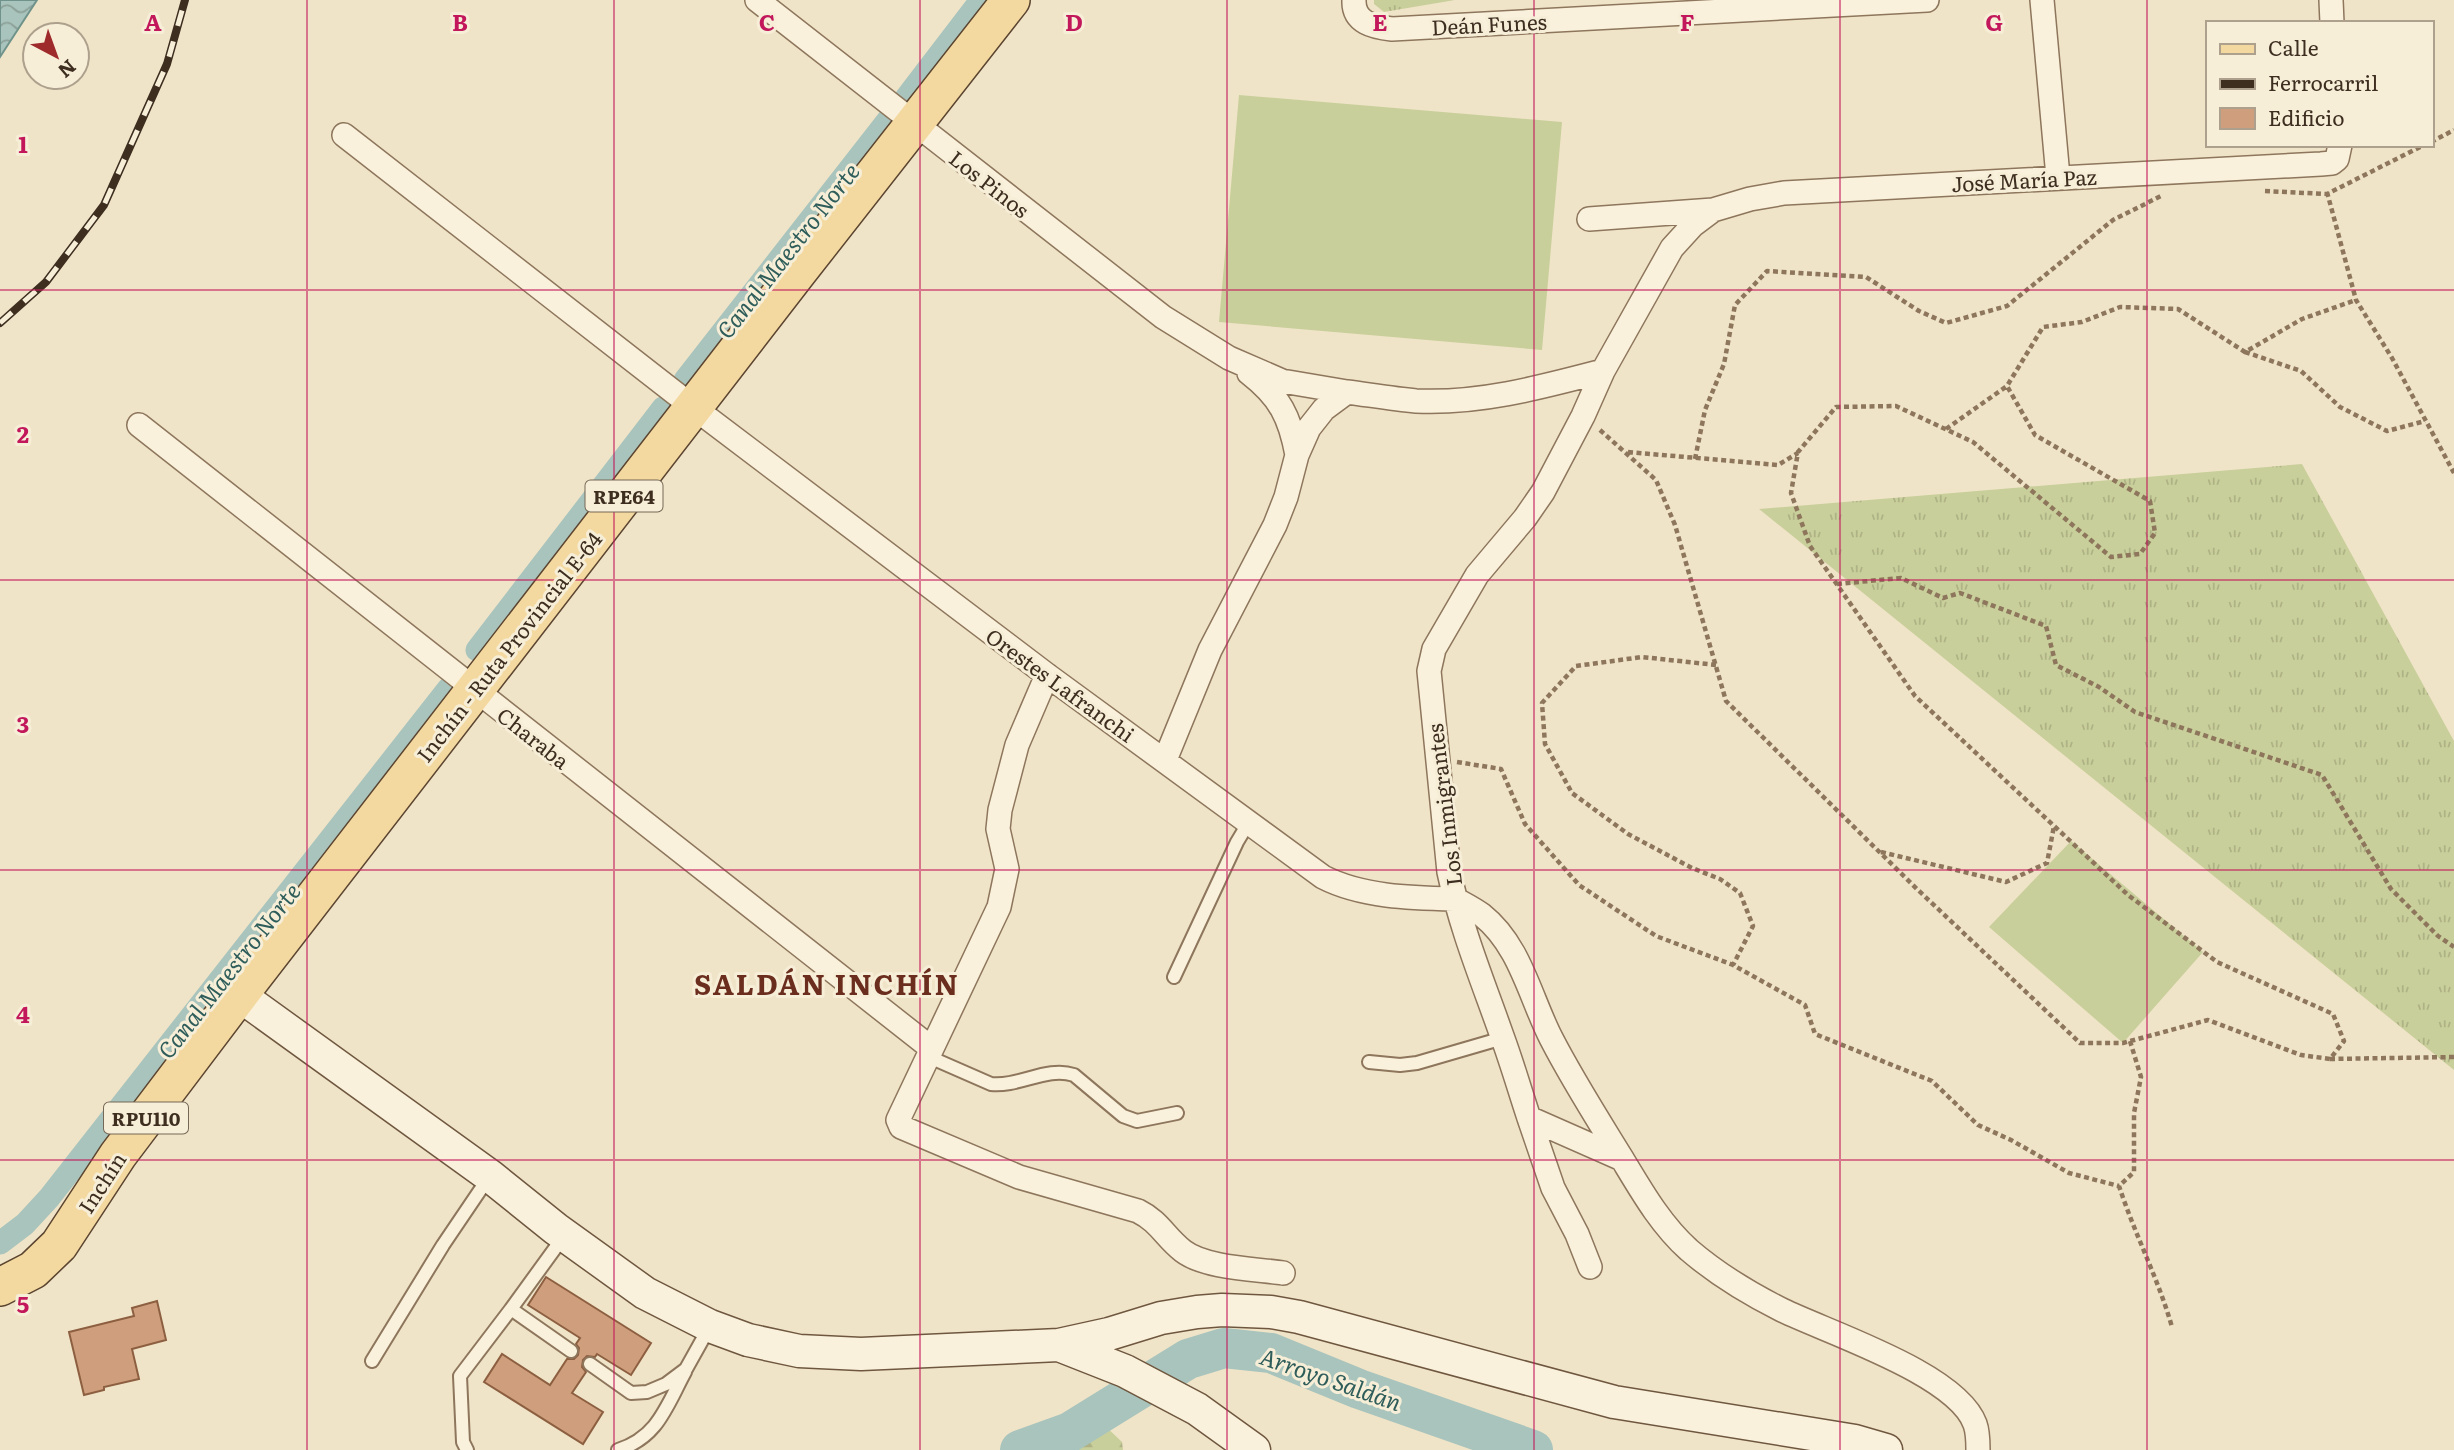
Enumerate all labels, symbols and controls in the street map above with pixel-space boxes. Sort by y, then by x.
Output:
text: A [144,4,162,38]
text: B [452,4,468,38]
text: C [759,4,775,38]
text: D [1065,4,1083,38]
text: E [1372,4,1388,38]
street label: Deán Funes [1430,4,1548,42]
text: F [1680,4,1695,38]
text: G [1985,4,2003,38]
north arrow [21,21,91,91]
legend [2206,21,2433,147]
text: Calle [2268,31,2319,62]
text: N [53,54,83,85]
text: Ferrocarril [2268,66,2378,97]
text: Edificio [2268,101,2344,132]
text: 1 [18,126,28,160]
street label: Los Pinos [943,142,1037,224]
water label: Canal Maestro Norte [707,155,867,345]
street label: José María Paz [1950,160,2098,198]
text: 2 [17,416,29,450]
road number: RPE64 [586,481,662,512]
street label: Inchín - Ruta Provincial E-64 [408,524,608,768]
street label: Orestes Lafranchi [980,619,1142,749]
street label: Charaba [491,699,577,776]
text: 3 [17,706,29,740]
street label: Los Inmigrantes [1418,722,1468,888]
water label: Canal Maestro Norte [148,875,308,1065]
district label: SALDÁN INCHÍN [694,962,960,1004]
text: 4 [16,996,30,1030]
road number: RPU110 [104,1102,188,1134]
street label: Inchín [70,1145,132,1219]
text: 5 [17,1286,29,1320]
water label: Arroyo Saldán [1256,1338,1407,1418]

